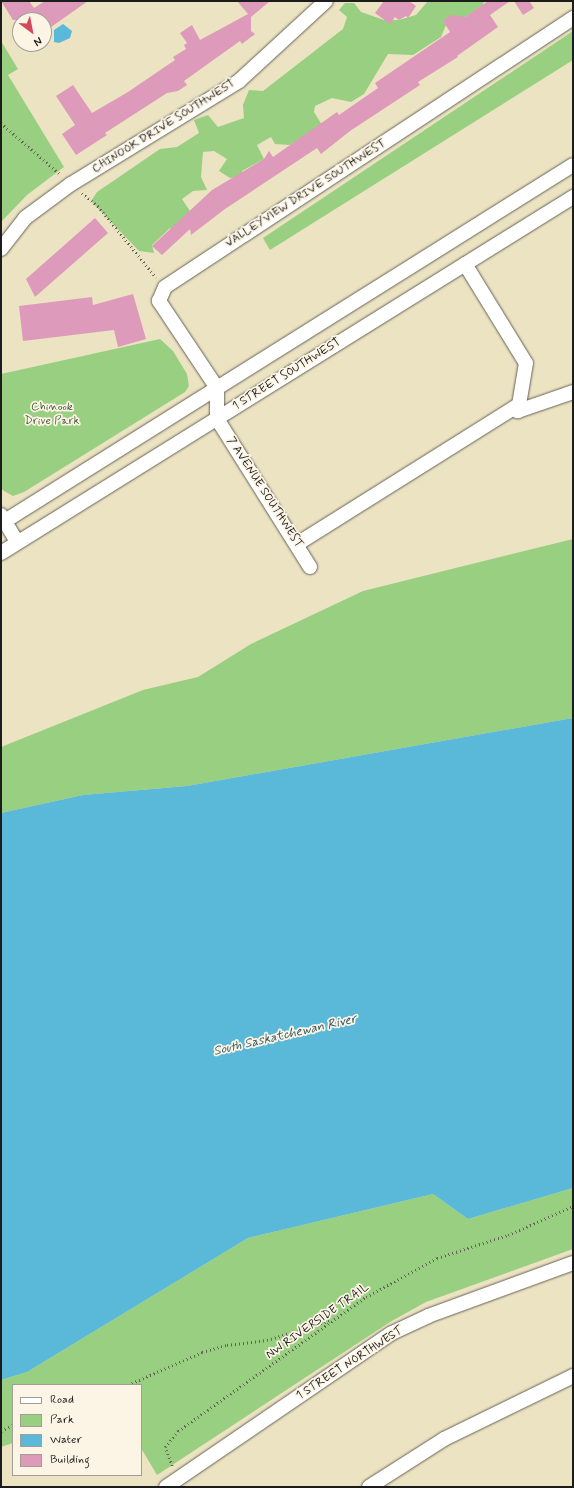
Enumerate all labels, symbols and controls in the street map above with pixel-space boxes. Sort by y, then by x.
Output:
north arrow [12,12,52,52]
text: N [31,33,45,49]
street label: CHINOOK DRIVE SOUTHWEST [89,77,239,177]
street label: VALLEYVIEW DRIVE SOUTHWEST [223,137,389,251]
street label: 1 STREET SOUTHWEST [230,335,344,415]
park label: Chinook Drive Park [25,401,79,429]
street label: 7 AVENUE SOUTHWEST [223,435,305,551]
water label: South Saskatchewan River [212,1012,358,1060]
street label: NW RIVERSIDE TRAIL [264,1281,372,1363]
street label: 1 STREET NORTHWEST [293,1324,407,1404]
legend [12,1384,142,1476]
text: Road [50,1392,74,1408]
text: Park [50,1412,74,1428]
text: Water [50,1432,82,1448]
text: Building [50,1452,90,1468]

